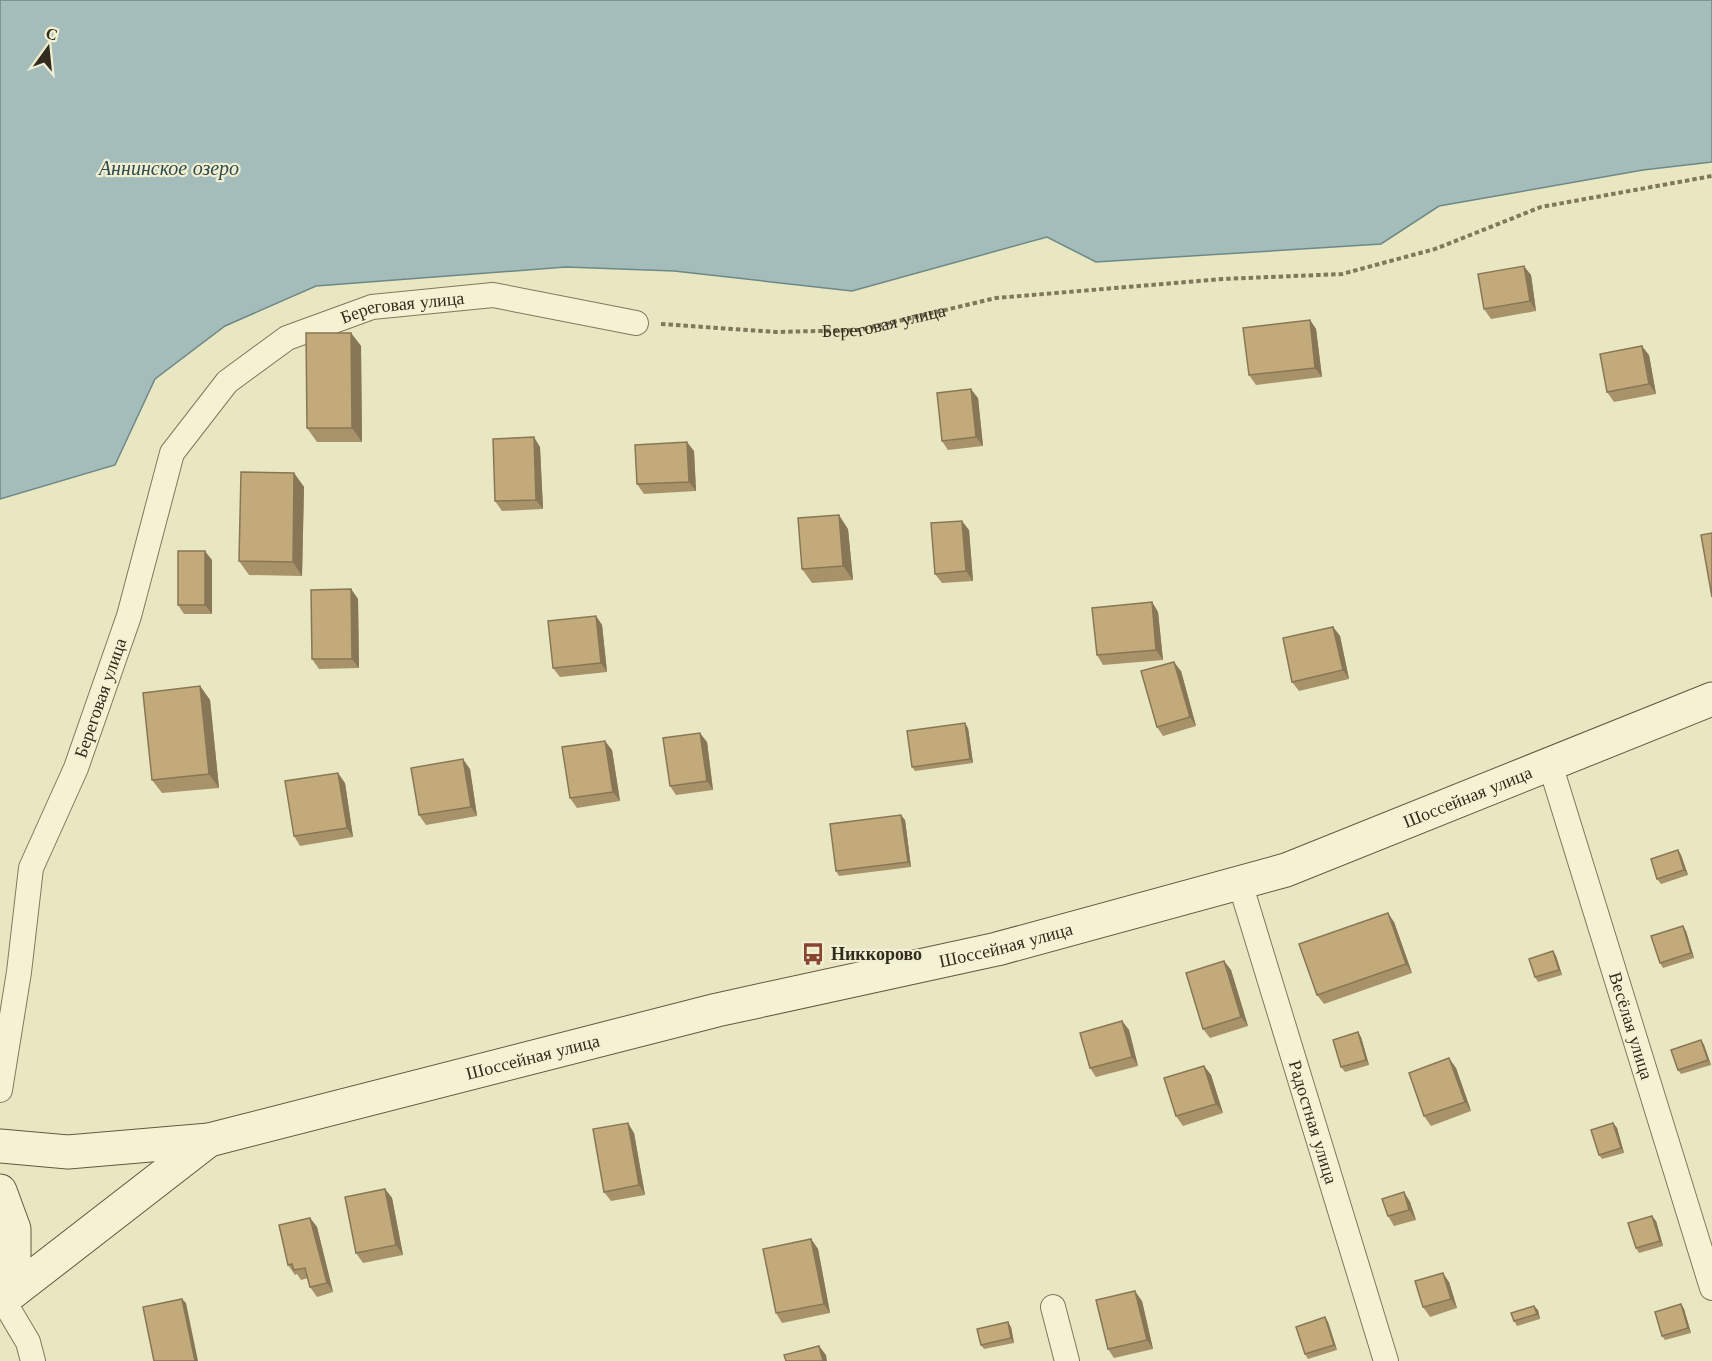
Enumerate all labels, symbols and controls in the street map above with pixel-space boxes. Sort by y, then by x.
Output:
north arrow [18,18,78,78]
text: С [44,22,60,45]
water label: Аннинское озеро [97,156,239,180]
street label: Береговая улица [337,287,465,329]
street label: Береговая улица [822,299,948,342]
street label: Береговая улица [69,635,131,761]
street label: Шоссейная улица [1400,761,1535,833]
street label: Шоссейная улица [937,918,1075,972]
bus stop icon: Никкорово [800,941,826,967]
place label: Никкорово [831,943,922,965]
street label: Весёлая улица [1604,969,1658,1082]
street label: Шоссейная улица [464,1029,602,1085]
street label: Радостная улица [1284,1058,1342,1187]

